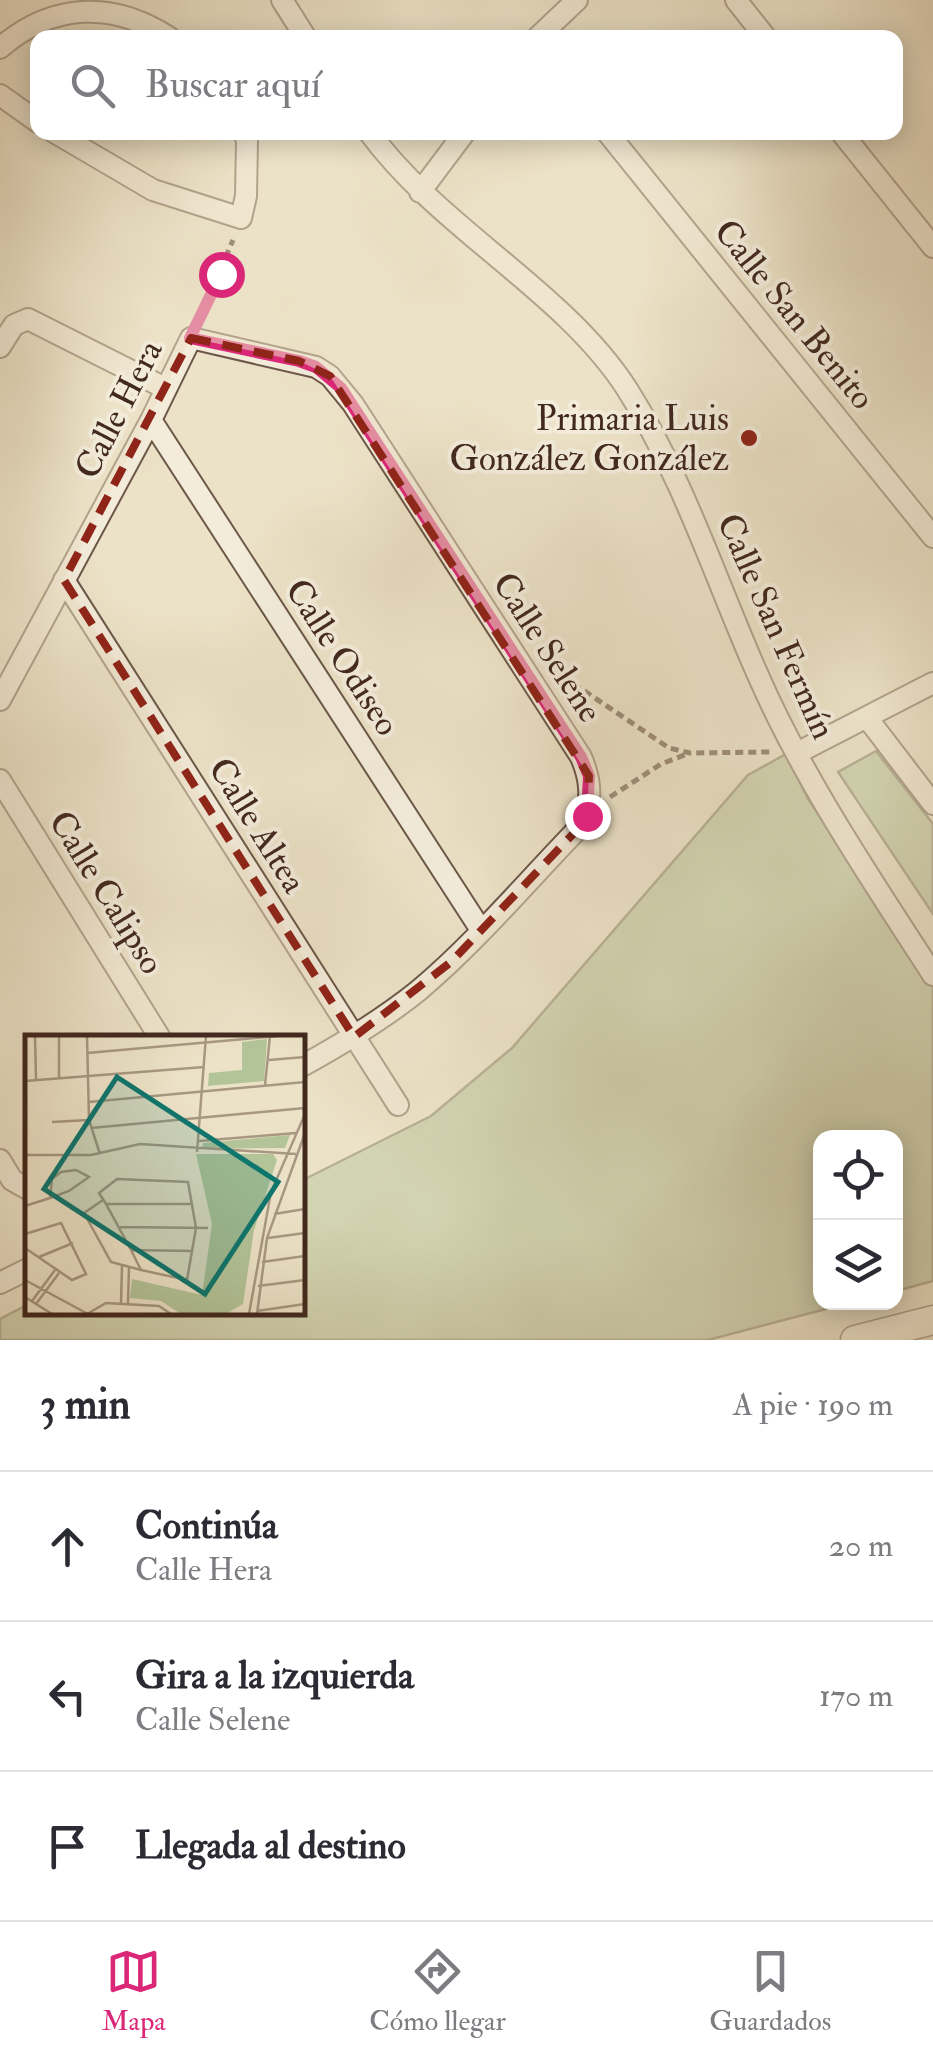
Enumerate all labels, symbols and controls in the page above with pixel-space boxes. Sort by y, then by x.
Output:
search box [30,30,903,140]
icon: search [65,58,120,113]
text: Buscar aquí [145,61,321,109]
street label: Calle San Benito [704,211,884,419]
route start [199,252,245,298]
street label: Calle Hera [65,332,173,486]
place label: Primaria Luis González González [450,397,729,481]
marker: Primaria Luis González González [738,427,760,449]
street label: Calle San Fermín [707,507,845,746]
street label: Calle Selene [482,564,612,731]
street label: Calle Odiseo [275,571,409,744]
street label: Calle Altea [198,750,316,902]
route end [565,794,611,840]
street label: Calle Calipso [39,803,174,982]
inset map [25,1035,305,1315]
map controls [813,1130,903,1310]
button: locate [813,1130,903,1220]
button: layers [813,1220,903,1310]
text: 3 min [40,1379,130,1431]
text: A pie · 190 m [733,1385,893,1425]
text: Continúa [135,1502,278,1550]
icon: ahead [40,1519,95,1574]
text: 20 m [829,1526,893,1566]
text: Calle Hera [135,1550,272,1590]
text: Gira a la izquierda [135,1652,414,1700]
icon: left [40,1669,95,1724]
text: 170 m [819,1676,893,1716]
text: Calle Selene [135,1700,290,1740]
icon: arrive [40,1819,95,1874]
text: Llegada al destino [135,1822,406,1870]
tab: Mapa [102,1944,166,2039]
tab: Cómo llegar [369,1944,506,2039]
tab: Guardados [709,1944,831,2039]

